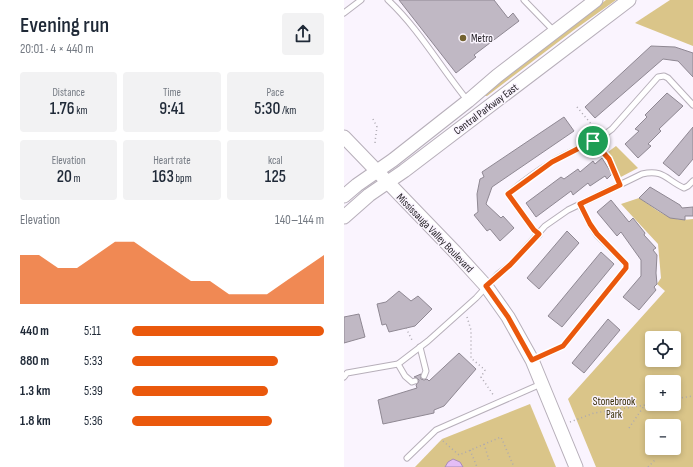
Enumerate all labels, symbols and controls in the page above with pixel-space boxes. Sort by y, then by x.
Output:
text: Evening run [20,12,109,39]
button: share [282,13,324,55]
place label: Metro [471,32,493,45]
marker: Metro [458,33,468,43]
text: 20:01 · 4 × 440 m [20,41,94,57]
street label: Central Parkway East [451,80,521,137]
text: Distance [52,86,85,99]
text: Time [163,86,181,99]
text: Pace [267,86,284,99]
text: 1.76 [50,99,75,119]
text: 9:41 [159,99,185,119]
text: 5:30 [254,99,280,119]
text: km [75,104,88,117]
text: /km [280,104,296,117]
pin [576,124,610,158]
icon: arrive [582,130,604,152]
text: Elevation [52,154,86,167]
text: Heart rate [153,154,191,167]
text: kcal [268,154,283,167]
text: 20 [57,167,72,187]
text: 163 [152,167,174,187]
text: 125 [265,167,286,187]
text: m [72,172,81,185]
text: bpm [174,172,192,185]
street label: Mississauga Valley Boulevard [394,191,476,276]
text: Elevation [20,212,60,228]
text: 140–144 m [275,212,324,228]
text: 440 m [20,323,49,339]
text: 5:11 [84,323,101,339]
map controls [645,331,681,455]
button: locate [645,331,681,367]
text: 880 m [20,353,49,369]
text: 5:33 [84,353,103,369]
button: + [645,375,681,411]
text: 1.3 km [20,383,50,399]
text: 5:39 [84,383,103,399]
park label: Stonebrook Park [593,395,636,421]
text: 1.8 km [20,413,51,429]
text: 5:36 [84,413,103,429]
button: − [645,419,681,455]

